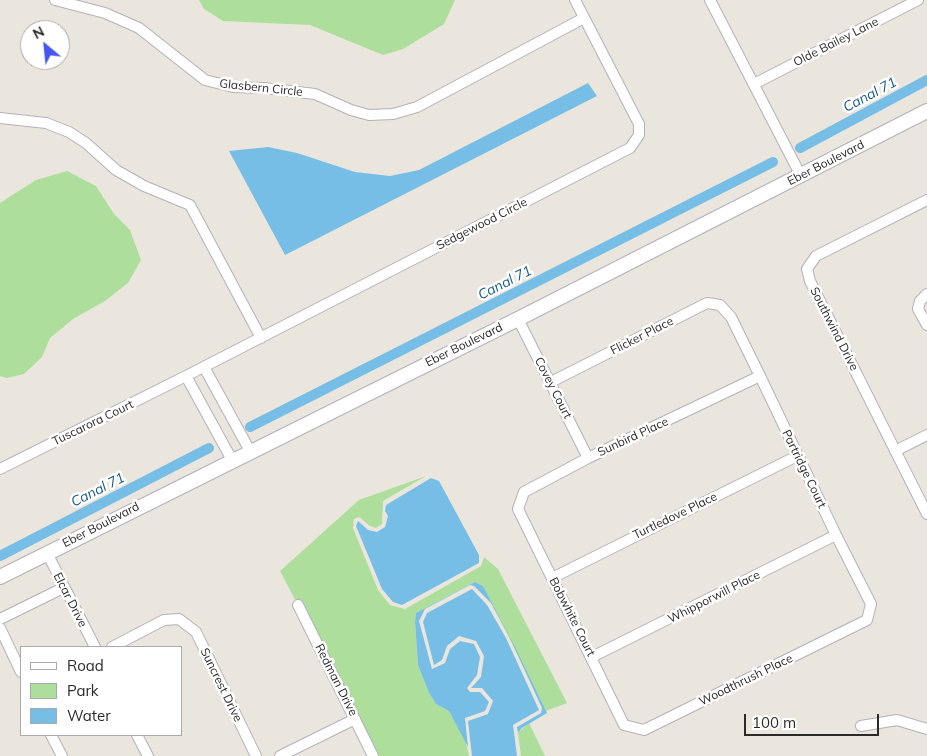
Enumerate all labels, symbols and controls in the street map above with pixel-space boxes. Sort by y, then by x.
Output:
street label: Olde Bailey Lane [791,14,881,70]
north arrow [20,20,70,70]
text: N [30,22,47,43]
water label: Canal 71 [840,74,900,116]
street label: Glasbern Circle [219,76,303,100]
street label: Eber Boulevard [785,137,867,189]
street label: Sedgewood Circle [434,195,530,253]
water label: Canal 71 [475,262,535,304]
street label: Southwind Drive [807,285,861,373]
street label: Flicker Place [608,314,676,358]
street label: Eber Boulevard [423,320,505,370]
street label: Covey Court [531,355,575,421]
street label: Tuscarora Court [50,397,136,449]
street label: Sunbird Place [595,414,671,460]
street label: Partridge Court [779,427,829,511]
water label: Canal 71 [68,469,128,511]
street label: Turtledove Place [631,489,719,543]
street label: Eber Boulevard [60,499,142,551]
street label: Whipporwill Place [665,568,763,626]
street label: Elcar Drive [50,570,90,630]
street label: Bobwhite Court [546,575,598,659]
street label: Redman Drive [312,642,360,718]
legend [20,646,182,736]
street label: Suncrest Drive [197,646,245,724]
street label: Woodthrush Place [697,651,795,709]
text: Road [67,656,104,675]
text: Park [67,681,99,700]
scale bar [747,704,882,736]
text: Water [67,706,111,725]
text: 100 m [752,713,796,732]

